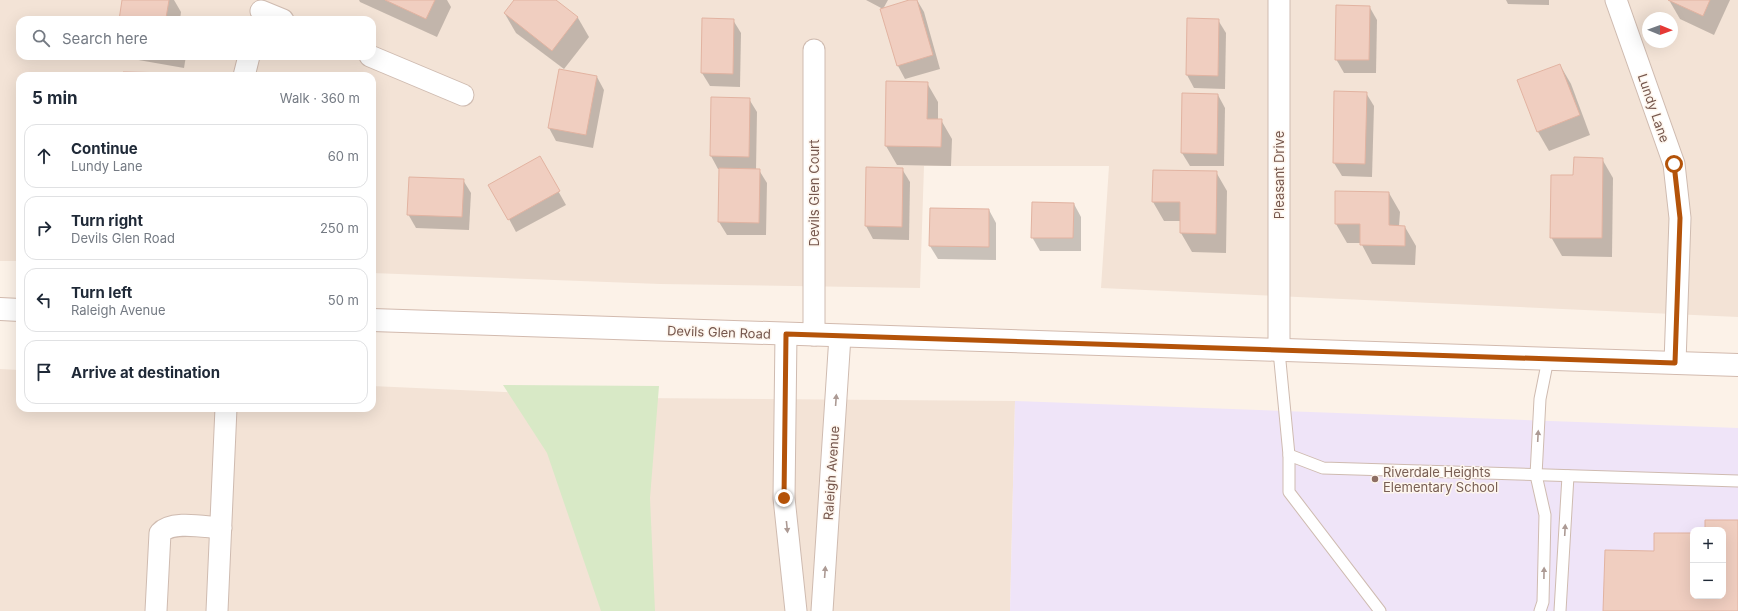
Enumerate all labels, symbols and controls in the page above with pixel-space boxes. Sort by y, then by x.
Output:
north arrow [1642,12,1678,48]
search box [16,16,376,60]
icon: search [30,27,52,49]
text: Search here [62,29,148,48]
street label: Lundy Lane [1635,72,1673,144]
text: 5 min [32,88,78,108]
text: Walk · 360 m [280,90,360,106]
street label: Pleasant Drive [1271,131,1287,219]
text: Continue [71,139,138,158]
street label: Devils Glen Court [806,140,822,246]
icon: ahead [33,145,55,167]
text: 60 m [328,148,359,164]
route start [1665,155,1683,173]
text: Lundy Lane [71,158,143,174]
text: Turn right [71,211,143,230]
icon: right [33,217,55,239]
text: 250 m [320,220,359,236]
text: Devils Glen Road [71,230,175,246]
text: Turn left [71,283,132,302]
icon: left [33,289,55,311]
text: 50 m [328,292,359,308]
text: Raleigh Avenue [71,302,165,318]
street label: Devils Glen Road [667,322,771,342]
icon: arrive [33,361,55,383]
text: Arrive at destination [71,363,220,382]
one-way arrow [832,394,839,406]
street label: Raleigh Avenue [820,425,842,521]
one-way arrow [1535,429,1541,442]
place label: Riverdale Heights Elementary School [1383,464,1498,495]
marker: Riverdale Heights Elementary School [1370,474,1380,484]
route end [775,489,793,507]
one-way arrow [784,521,790,533]
one-way arrow [1562,524,1569,536]
map controls [1690,527,1726,599]
button: + [1690,527,1726,563]
button: − [1690,563,1726,599]
one-way arrow [821,566,828,578]
one-way arrow [1540,567,1547,579]

